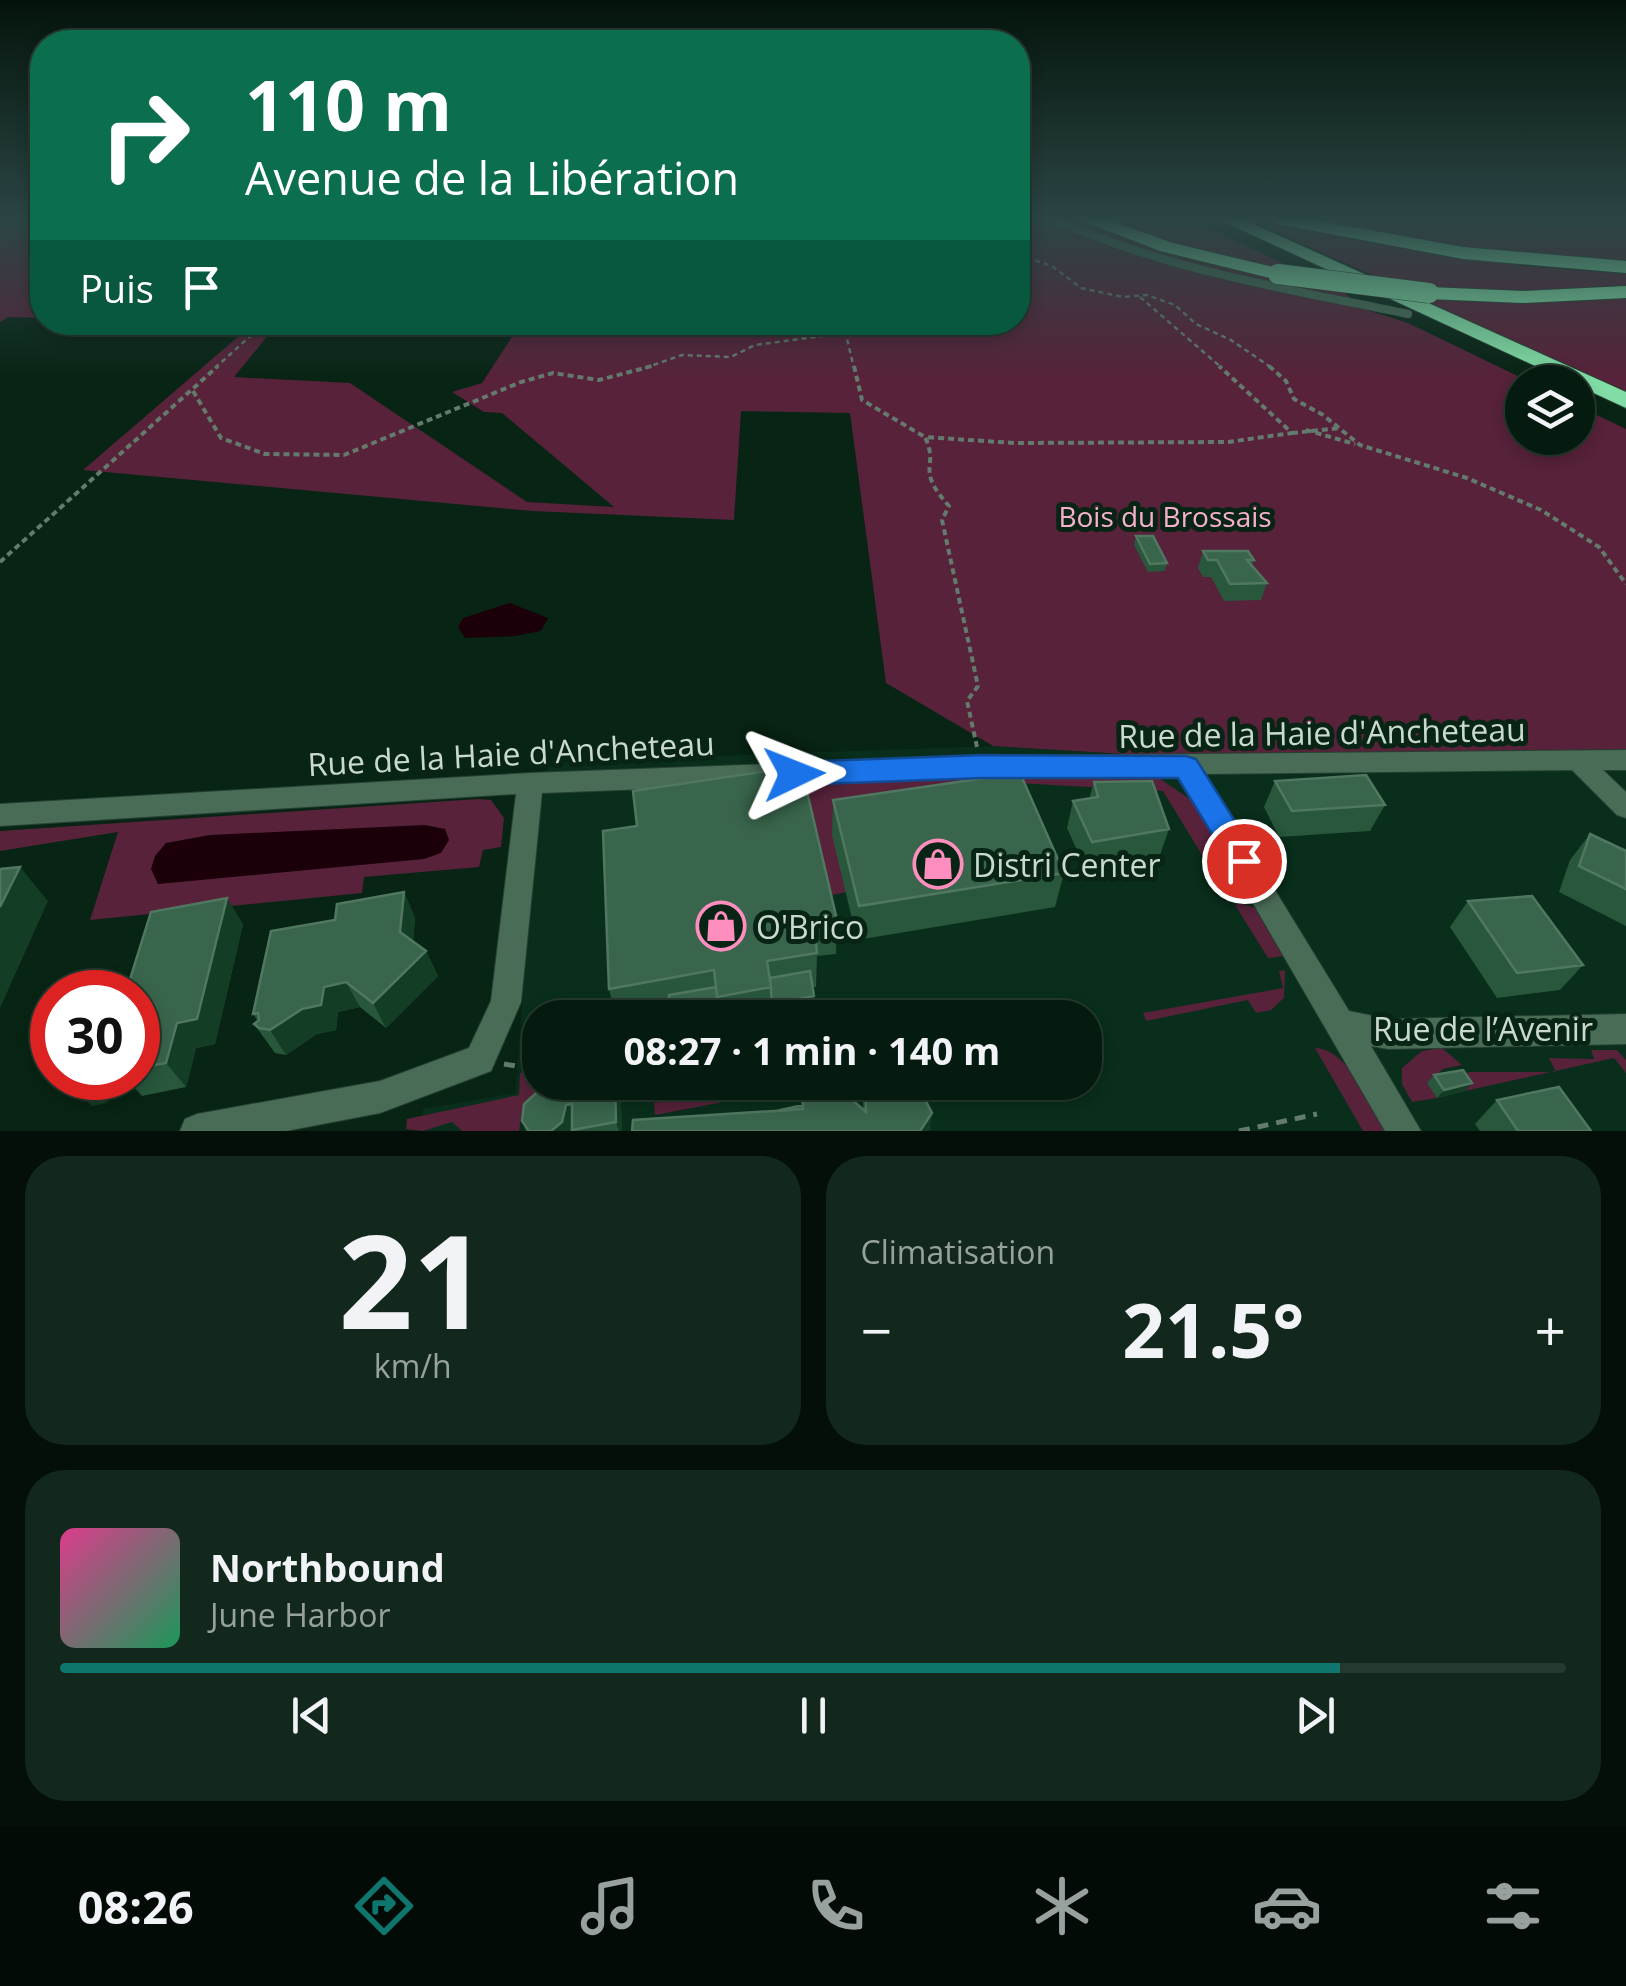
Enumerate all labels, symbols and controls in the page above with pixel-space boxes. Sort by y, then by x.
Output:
text: 110 m [245,56,452,152]
icon: right [80,70,210,200]
text: Avenue de la Libération [245,147,739,208]
icon: arrive [174,260,229,315]
text: Puis [80,262,154,314]
map controls [1505,365,1595,455]
button: layers [1505,365,1595,455]
park label: Bois du Brossais [1058,497,1272,535]
street label: Rue de la Haie d'Ancheteau [1118,707,1526,757]
street label: Rue de la Haie d'Ancheteau [306,721,716,785]
position arrow [742,722,846,826]
pin [1202,819,1287,904]
icon: arrive [1217,834,1272,889]
shop icon: Distri Center [912,838,964,890]
place label: Distri Center [973,843,1161,886]
shop icon: O'Brico [695,900,747,952]
place label: O'Brico [756,905,864,948]
speed limit sign: 30 [30,970,160,1100]
street label: Rue de l’Avenir [1373,1007,1593,1050]
text: 08:27 · 1 min · 140 m [624,1024,1000,1076]
text: 21 [338,1190,487,1367]
text: Climatisation [861,1230,1055,1273]
text: 21.5° [1122,1278,1304,1380]
text: − [861,1292,892,1367]
text: + [1535,1292,1566,1367]
text: km/h [374,1344,452,1387]
text: Northbound [210,1541,445,1593]
text: June Harbor [210,1593,390,1636]
icon: previous [284,1688,339,1743]
icon: pause [786,1688,841,1743]
icon: next [1288,1688,1343,1743]
icon: directions [349,1871,419,1941]
icon: music [575,1871,645,1941]
icon: phone [801,1871,871,1941]
icon: climate [1027,1871,1097,1941]
icon: car [1252,1871,1322,1941]
icon: filters [1478,1871,1548,1941]
text: 08:26 [78,1876,194,1937]

